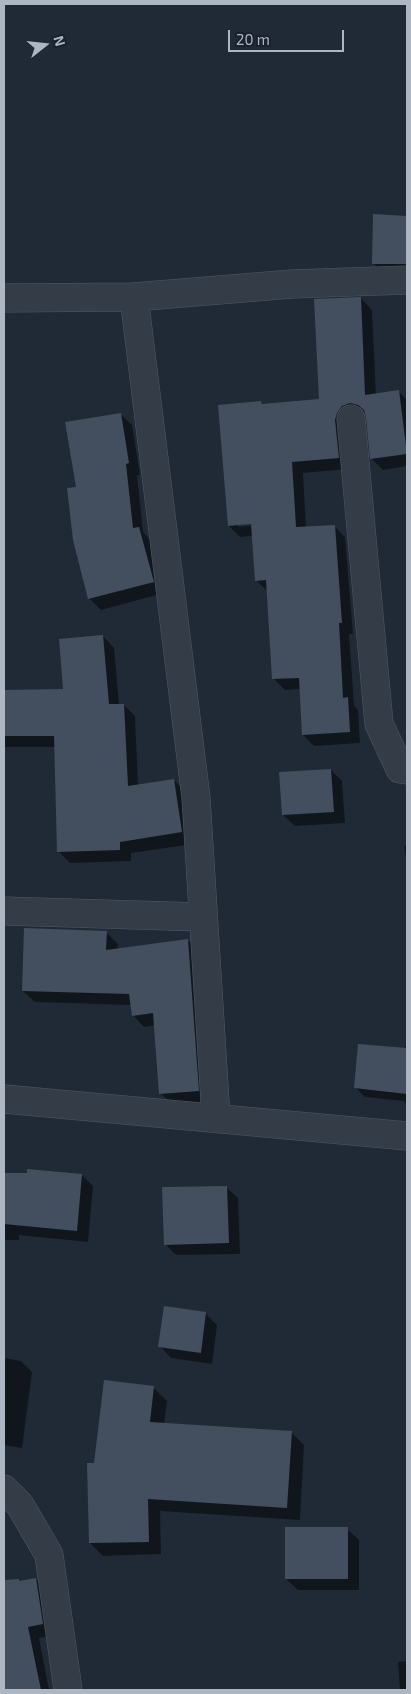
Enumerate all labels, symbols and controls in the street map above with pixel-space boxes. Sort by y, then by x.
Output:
north arrow [20,20,70,70]
scale bar [231,20,347,52]
text: 20 m [236,30,270,48]
text: N [50,34,69,48]

